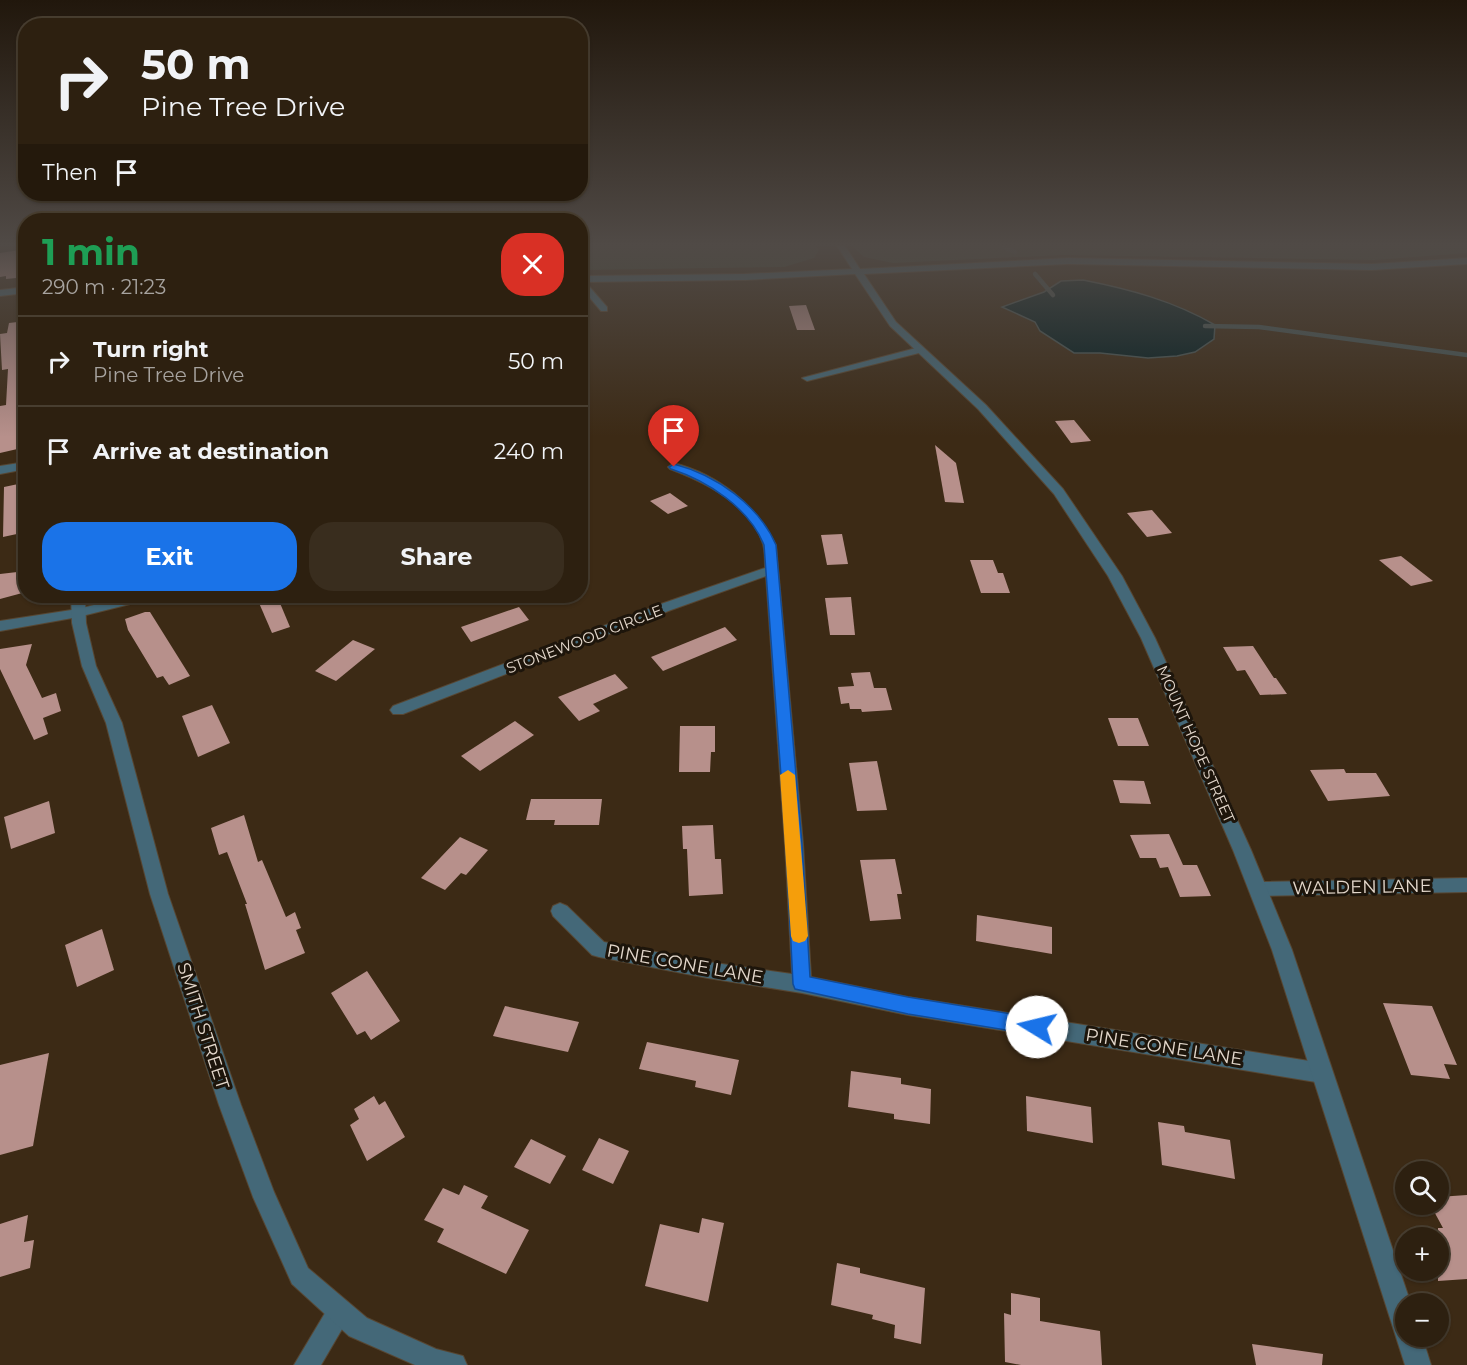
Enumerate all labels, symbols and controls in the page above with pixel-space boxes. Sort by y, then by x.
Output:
text: 50 m [141,38,250,90]
icon: right [42,42,120,120]
text: Pine Tree Drive [141,90,345,123]
icon: arrive [110,156,143,189]
text: Then [42,159,98,186]
text: 1 min [42,230,140,274]
button: close [501,233,564,296]
text: 290 m · 21:23 [42,275,166,299]
text: Turn right [93,336,208,363]
icon: right [42,345,75,378]
text: 50 m [508,348,564,375]
text: Pine Tree Drive [93,363,244,387]
pin [648,405,699,467]
icon: arrive [657,414,690,447]
icon: arrive [42,435,75,468]
text: Arrive at destination [93,438,329,465]
text: 240 m [494,438,564,465]
button: Exit [42,522,297,591]
button: Share [309,522,564,591]
street label: STONEWOOD CIRCLE [503,600,665,678]
street label: MOUNT HOPE STREET [1153,662,1239,826]
street label: WALDEN LANE [1292,875,1432,899]
street label: PINE CONE LANE [605,939,765,989]
street label: SMITH STREET [172,960,234,1093]
position arrow [1005,995,1069,1059]
street label: PINE CONE LANE [1084,1024,1244,1070]
map controls [1395,1161,1449,1347]
button: search [1395,1161,1449,1215]
button: + [1395,1227,1449,1281]
button: − [1395,1293,1449,1347]

